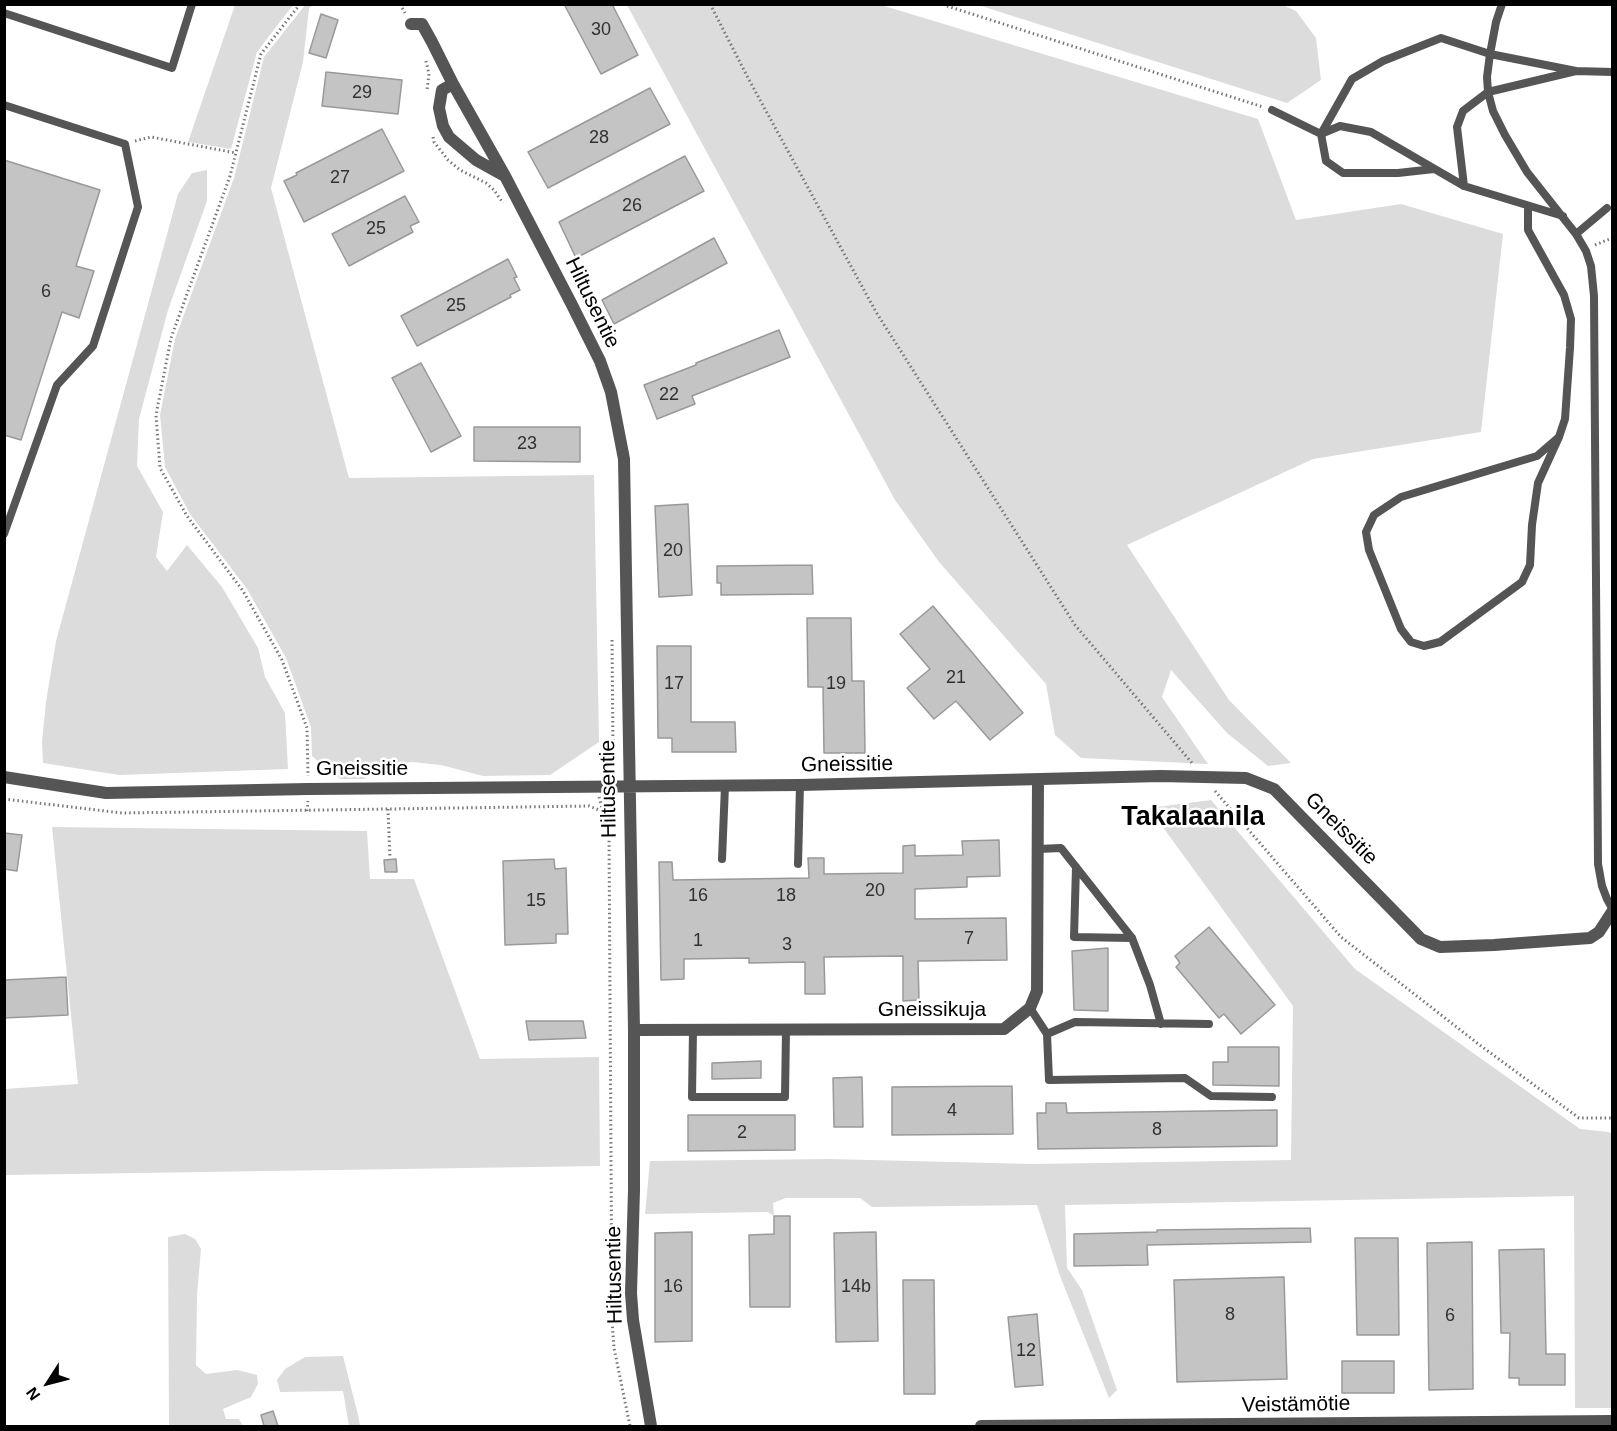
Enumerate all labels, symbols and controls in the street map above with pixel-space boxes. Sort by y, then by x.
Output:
house number: 30 [591,19,611,41]
house number: 29 [352,82,372,104]
house number: 28 [589,127,609,149]
house number: 27 [330,167,350,189]
house number: 26 [622,195,642,217]
house number: 25 [366,218,386,240]
street label: Hiltusentie [559,253,625,353]
house number: 6 [41,281,51,303]
house number: 25 [446,295,466,317]
house number: 22 [659,384,679,406]
house number: 23 [517,433,537,455]
house number: 20 [663,540,683,562]
house number: 21 [946,667,966,689]
house number: 17 [664,673,684,695]
house number: 19 [826,673,846,695]
street label: Hiltusentie [596,740,622,838]
street label: Gneissitie [801,752,893,778]
street label: Gneissitie [316,756,408,782]
street label: Gneissitie [1299,787,1383,871]
district label: Takalaanila [1121,802,1265,834]
house number: 20 [865,880,885,902]
house number: 16 [688,885,708,907]
house number: 18 [776,885,796,907]
house number: 15 [526,890,546,912]
house number: 7 [964,928,974,950]
house number: 1 [693,930,703,952]
house number: 3 [782,934,792,956]
street label: Gneissikuja [878,997,986,1023]
house number: 4 [947,1100,957,1122]
house number: 8 [1152,1119,1162,1141]
house number: 2 [737,1122,747,1144]
street label: Hiltusentie [602,1226,628,1324]
house number: 16 [663,1276,683,1298]
house number: 14b [841,1276,871,1298]
house number: 8 [1225,1304,1235,1326]
house number: 6 [1445,1305,1455,1327]
house number: 12 [1016,1340,1036,1362]
north arrow [18,1353,78,1413]
text: N [23,1384,43,1404]
street label: Veistämötie [1242,1391,1350,1419]

